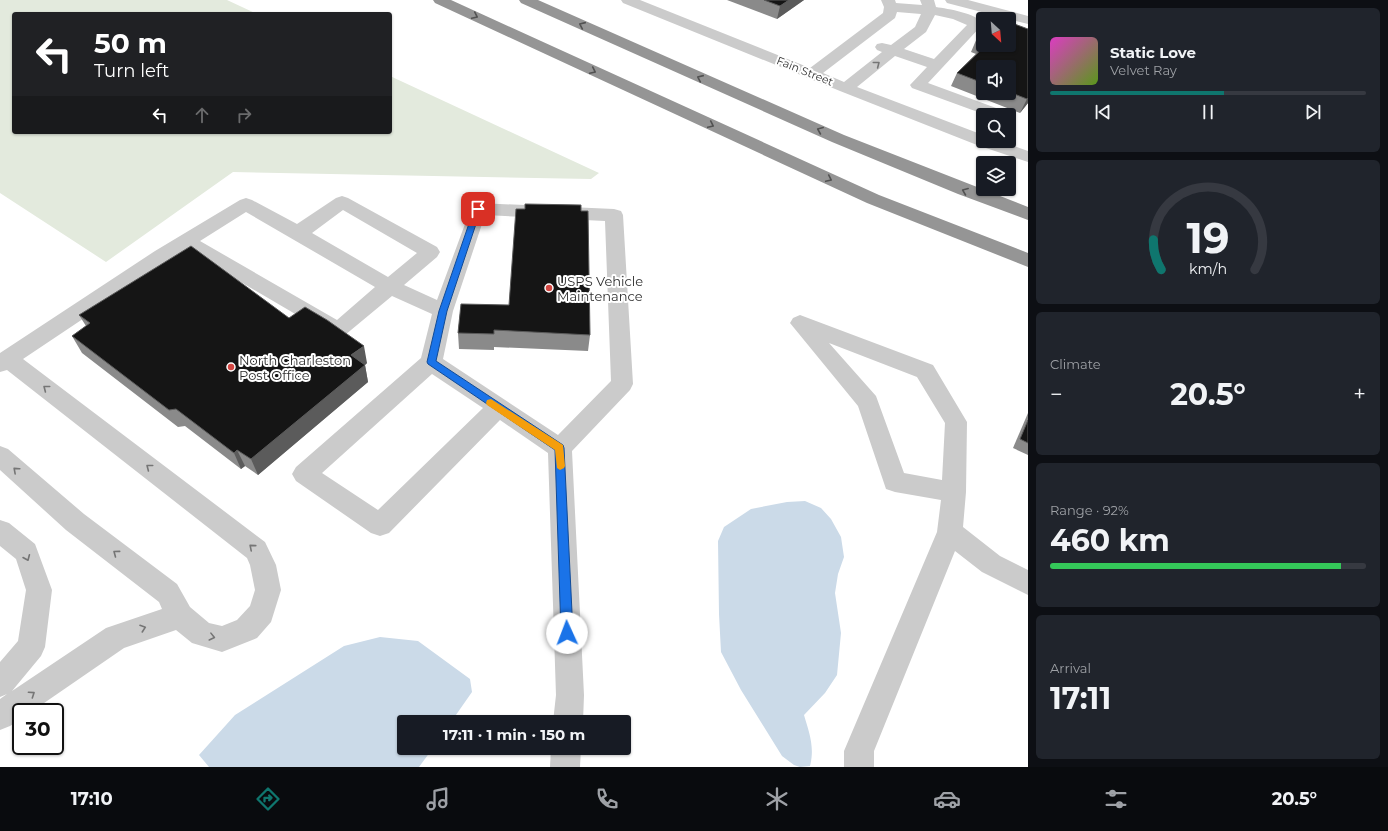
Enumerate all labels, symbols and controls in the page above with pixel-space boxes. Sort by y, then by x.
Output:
one-way arrow [471,11,478,19]
north arrow [976,12,1016,52]
map controls [976,12,1016,196]
one-way arrow [578,22,586,30]
text: 50 m [94,26,167,60]
icon: left [28,28,80,80]
text: Static Love [1110,43,1196,62]
street label: Fain Street [775,53,836,89]
text: Turn left [94,60,169,82]
button: sound [976,60,1016,100]
one-way arrow [872,61,879,68]
text: Velvet Ray [1110,62,1177,78]
one-way arrow [589,66,596,74]
one-way arrow [697,75,705,83]
icon: previous [1092,101,1114,123]
icon: pause [1197,101,1219,123]
icon: next [1302,101,1324,123]
icon: left [149,104,171,126]
icon: ahead [191,104,213,126]
icon: right [233,104,255,126]
button: search [976,108,1016,148]
one-way arrow [707,120,715,128]
one-way arrow [816,126,823,134]
button: layers [976,156,1016,196]
one-way arrow [825,174,833,182]
one-way arrow [962,188,970,196]
pin [461,192,495,226]
icon: arrive [467,198,489,220]
text: 19 [1187,212,1229,262]
text: km/h [1189,259,1227,277]
place label: USPS Vehicle Maintenance [557,273,643,304]
marker: USPS Vehicle Maintenance [544,283,554,293]
place label: North Charleston Post Office [239,352,351,383]
text: Climate [1050,356,1101,372]
marker: North Charleston Post Office [226,362,236,372]
text: 20.5° [1170,376,1246,413]
text: − [1050,381,1063,408]
text: + [1353,381,1366,408]
one-way arrow [44,386,51,393]
one-way arrow [147,465,154,472]
one-way arrow [13,467,21,475]
text: Range · 92% [1050,502,1129,518]
text: 460 km [1050,522,1170,559]
one-way arrow [249,544,257,552]
one-way arrow [113,551,120,558]
one-way arrow [23,554,31,561]
position arrow [546,612,588,654]
one-way arrow [140,625,147,633]
one-way arrow [208,632,215,641]
text: Arrival [1050,660,1091,676]
text: 17:11 [1050,680,1111,717]
one-way arrow [28,691,35,699]
speed limit sign: 30 [12,703,64,755]
text: 17:11 · 1 min · 150 m [443,725,585,744]
icon: directions [254,785,282,813]
icon: music [424,785,452,813]
icon: phone [593,785,621,813]
icon: climate [763,785,791,813]
icon: car [933,785,961,813]
icon: filters [1102,785,1130,813]
text: 17:10 [71,788,113,810]
text: 20.5° [1272,788,1317,810]

